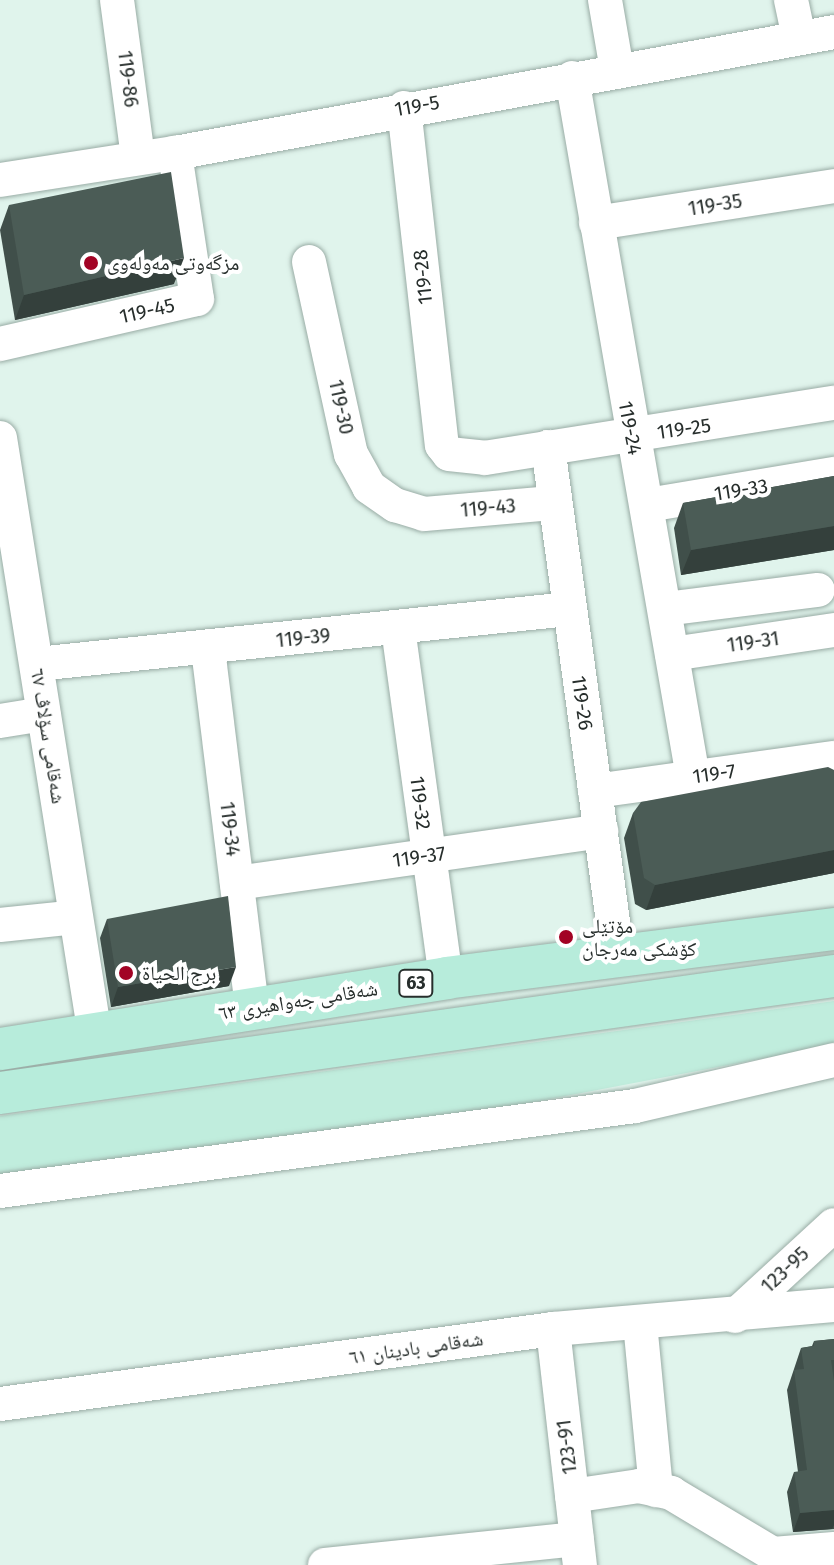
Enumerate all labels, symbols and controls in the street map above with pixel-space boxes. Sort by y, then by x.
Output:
street label: 119-86 [113,49,143,109]
street label: 119-5 [393,90,441,122]
street label: 119-35 [686,189,744,221]
street label: 119-28 [408,248,438,306]
place label: مزگەوتی مەولەوی [107,251,239,275]
marker: مزگەوتی مەولەوی [82,254,100,272]
street label: 119-45 [117,293,177,329]
street label: 119-30 [323,377,359,437]
street label: 119-24 [613,399,647,457]
street label: 119-25 [655,413,713,445]
street label: 119-33 [712,474,770,506]
street label: 119-43 [459,494,517,522]
street label: 119-39 [275,623,331,653]
street label: 119-31 [725,626,781,658]
street label: شەقامی سۆلاڤ ٦٧ [25,667,71,805]
street label: 119-26 [566,674,598,732]
street label: 119-7 [691,759,737,789]
street label: 119-32 [405,775,435,831]
street label: 119-34 [215,800,245,858]
street label: 119-37 [391,841,447,873]
place label: مۆتێلی کۆشکی مەرجان [582,914,696,961]
marker: مۆتێلی کۆشکی مەرجان [557,928,575,946]
place label: برج الحياة [142,961,216,985]
marker: برج الحياة [117,964,135,982]
road number: 63 [398,969,434,997]
street label: شەقامی جەواهیری ٦٣ [217,977,379,1025]
street label: 123-95 [756,1242,814,1298]
street label: شەقامی بادینان ٦١ [347,1327,485,1369]
street label: 123-91 [552,1418,582,1476]

